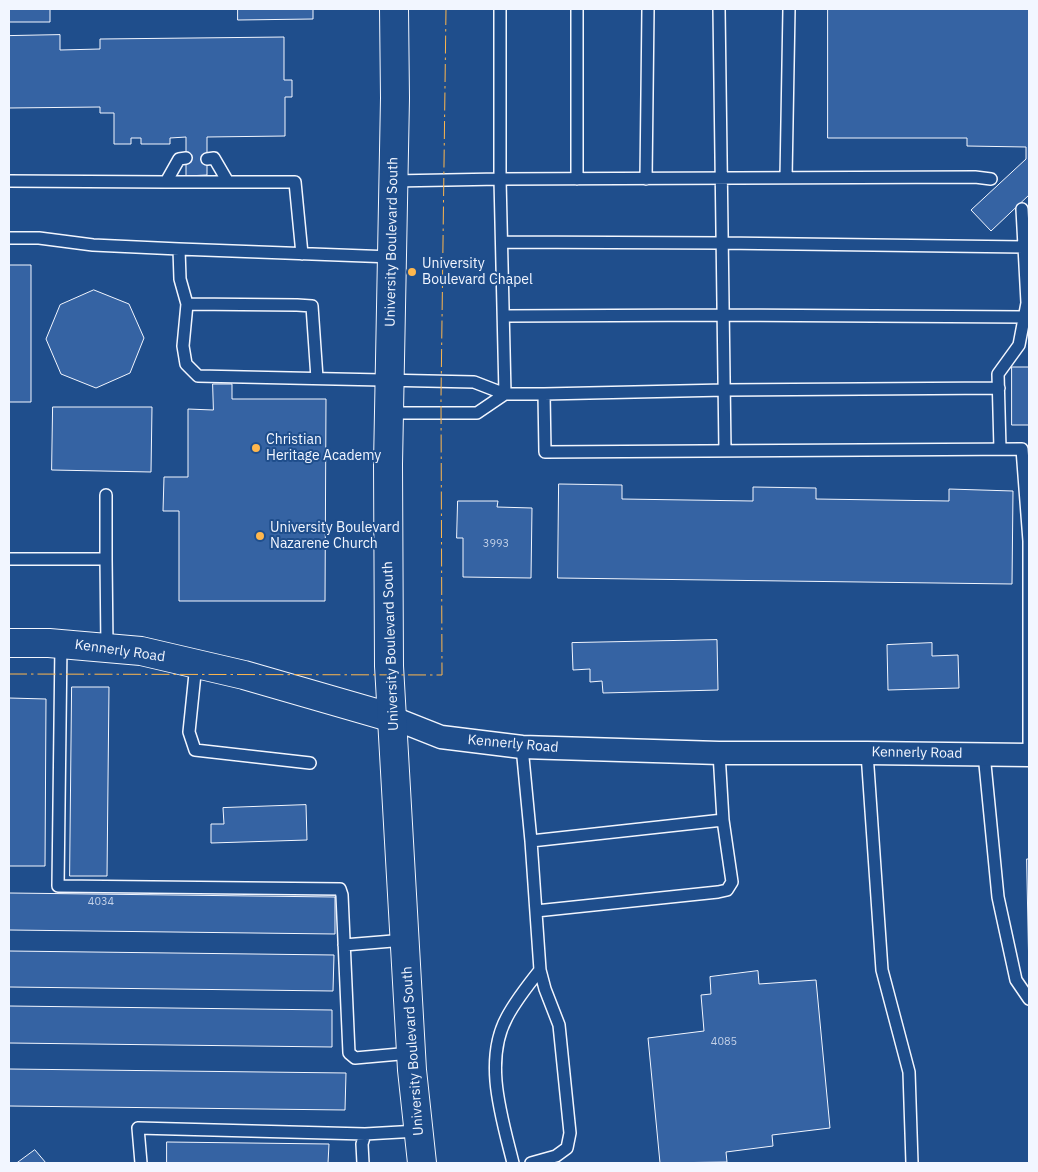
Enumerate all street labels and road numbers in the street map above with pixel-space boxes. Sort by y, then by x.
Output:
street label: University Boulevard South [382,157,402,327]
street label: University Boulevard South [380,561,402,731]
street label: Kennerly Road [74,636,166,666]
street label: Kennerly Road [467,732,559,756]
street label: Kennerly Road [871,744,963,762]
street label: University Boulevard South [399,966,427,1136]

